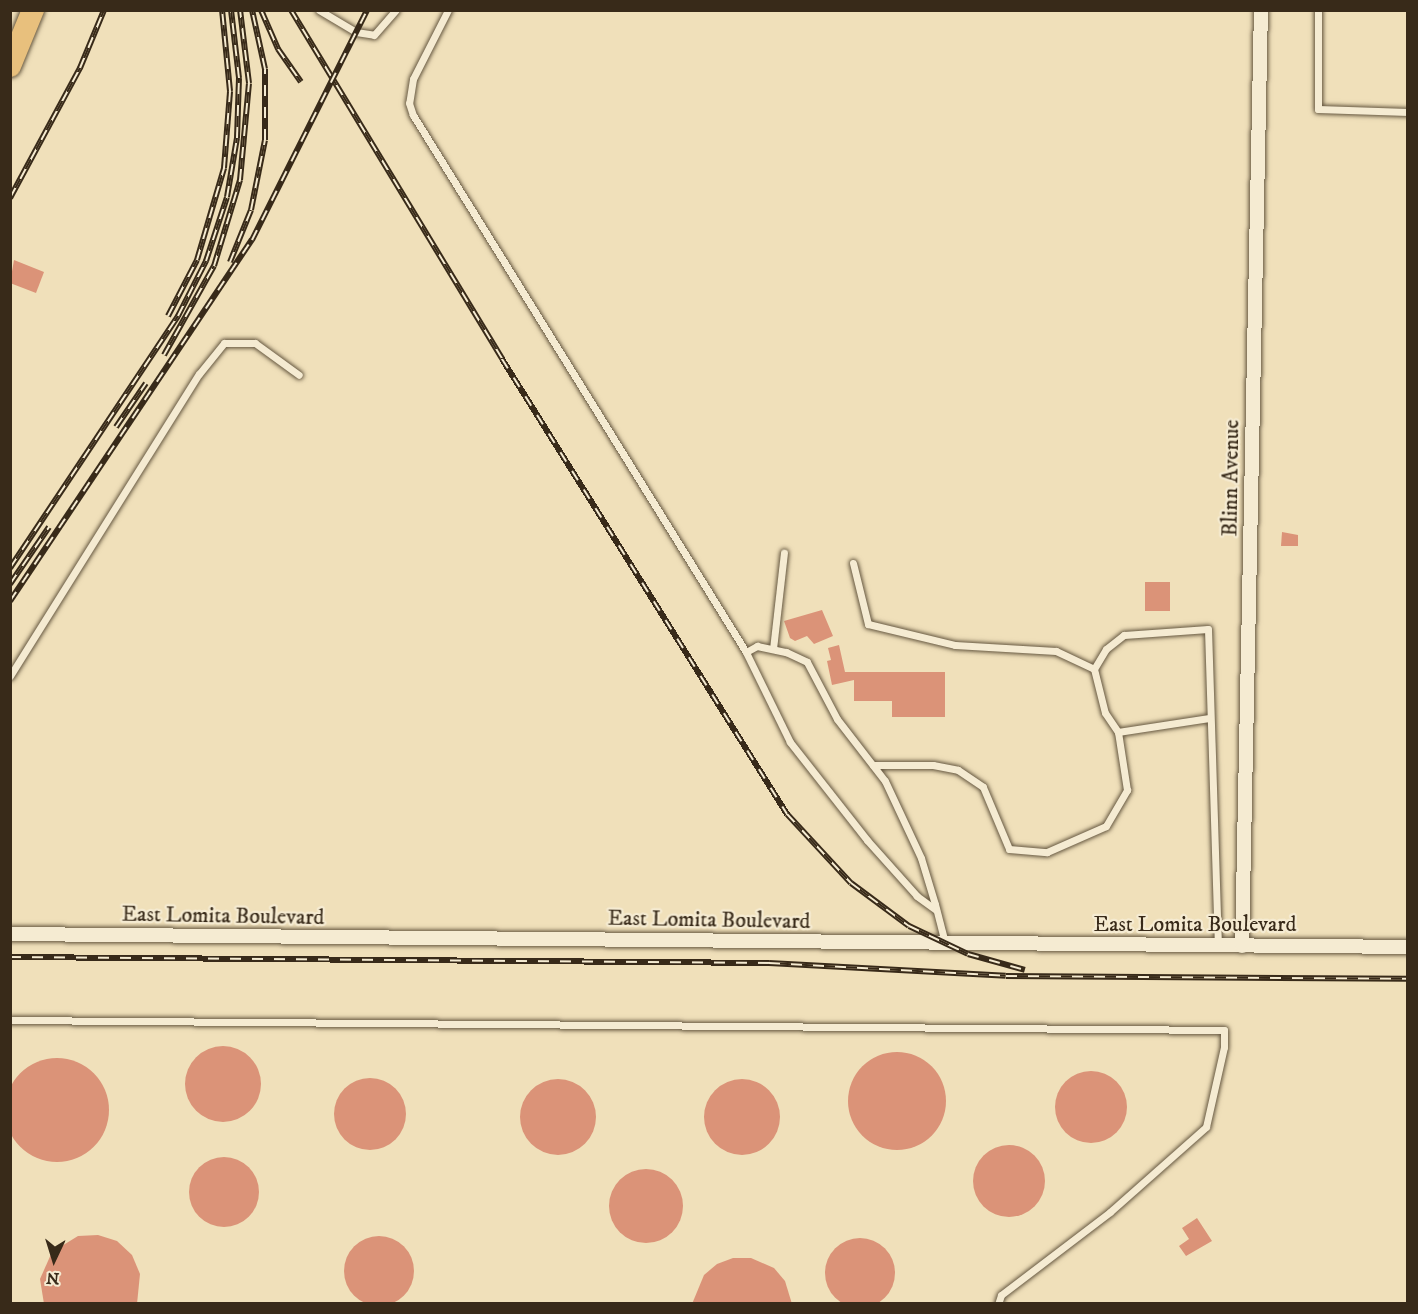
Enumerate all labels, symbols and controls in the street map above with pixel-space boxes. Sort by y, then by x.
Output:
street label: Blinn Avenue [1217,419,1245,537]
street label: East Lomita Boulevard [121,901,325,931]
street label: East Lomita Boulevard [607,905,811,935]
street label: East Lomita Boulevard [1094,912,1296,938]
north arrow [24,1230,84,1290]
text: N [46,1268,60,1288]

